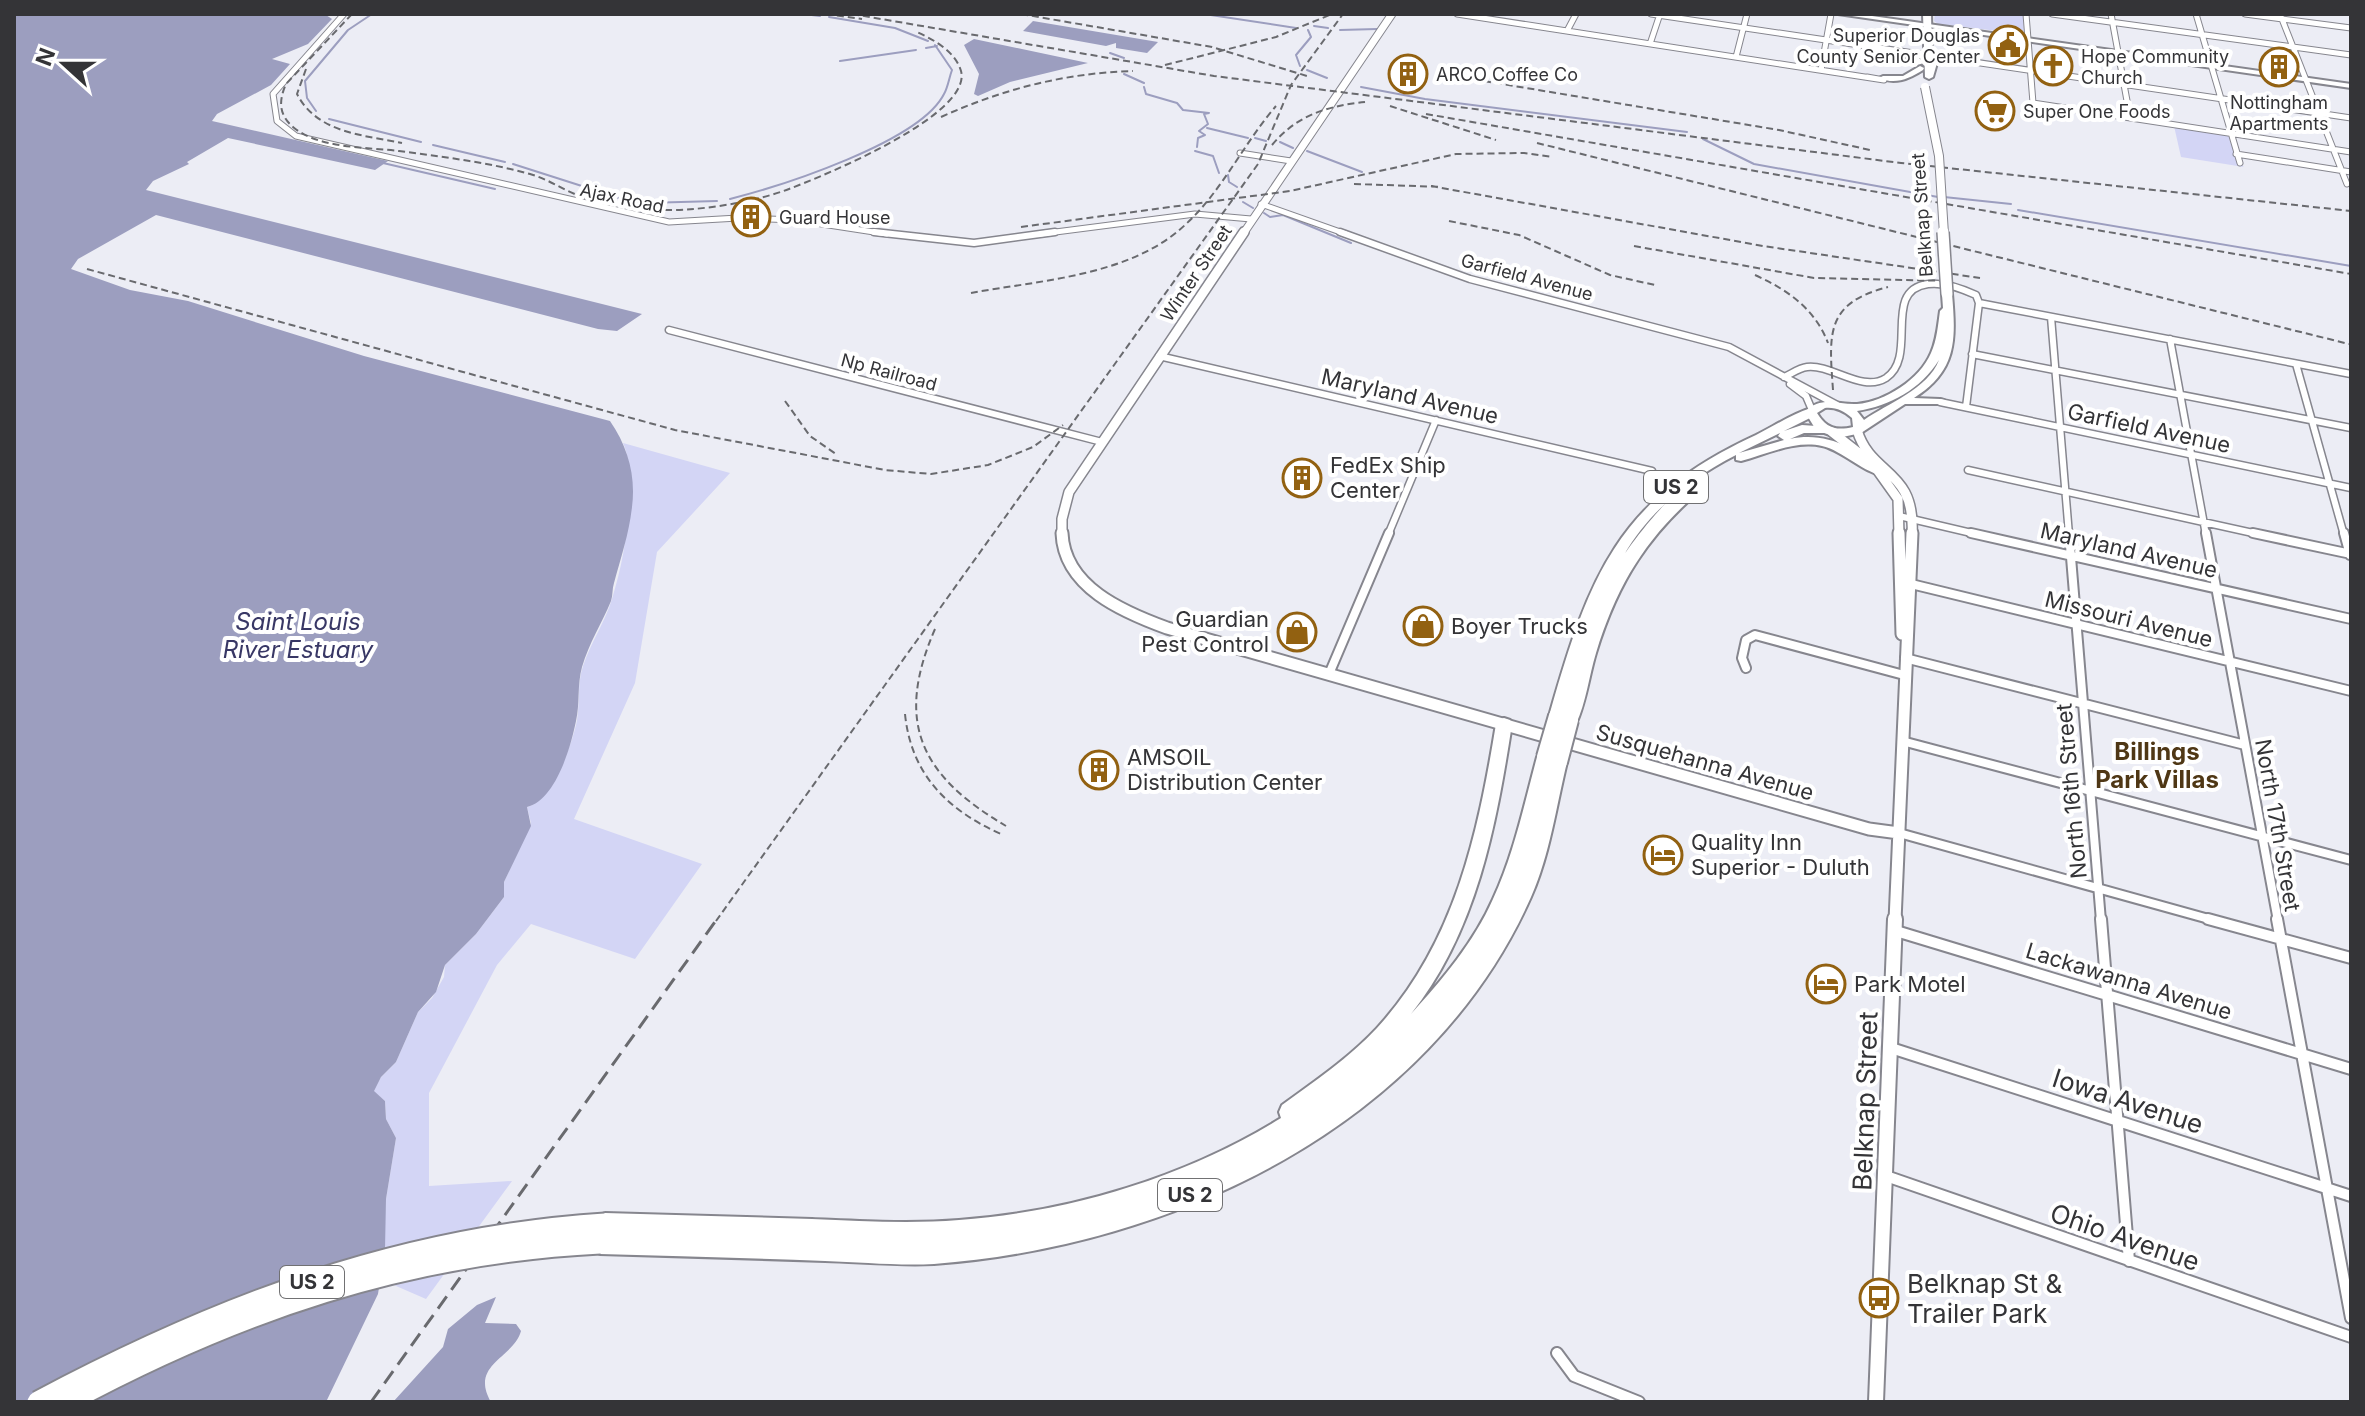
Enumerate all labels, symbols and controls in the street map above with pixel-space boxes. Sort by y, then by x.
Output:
north arrow [24,24,104,104]
public building icon: Superior Douglas County Senior Center [1987,24,2029,66]
place label: Superior Douglas County Senior Center [1796,25,1980,67]
text: N [30,44,60,69]
church icon: Hope Community Church [2032,45,2074,87]
place label: Hope Community Church [2081,46,2229,88]
building icon: Nottingham Apartments [2258,46,2300,88]
building icon: ARCO Coffee Co [1387,53,1429,95]
place label: ARCO Coffee Co [1436,64,1578,85]
supermarket icon: Super One Foods [1974,90,2016,132]
place label: Nottingham Apartments [2230,92,2328,134]
place label: Super One Foods [2023,101,2171,122]
street label: Belknap Street [1907,152,1937,278]
street label: Ajax Road [578,179,666,217]
building icon: Guard House [730,196,772,238]
place label: Guard House [779,207,891,228]
street label: Winter Street [1156,221,1236,325]
street label: Garfield Avenue [1459,249,1595,305]
street label: Np Railroad [839,349,939,395]
street label: Maryland Avenue [1319,363,1501,429]
street label: Garfield Avenue [2065,398,2233,458]
place label: FedEx Ship Center [1330,452,1446,503]
building icon: FedEx Ship Center [1281,457,1323,499]
road number: US 2 [1644,471,1708,503]
street label: Maryland Avenue [2038,517,2220,583]
street label: Missouri Avenue [2042,586,2216,652]
shop icon: Boyer Trucks [1402,605,1444,647]
place label: Guardian Pest Control [1141,606,1269,657]
water label: Saint Louis River Estuary [223,607,374,664]
shop icon: Guardian Pest Control [1276,611,1318,653]
place label: Boyer Trucks [1451,613,1588,639]
street label: North 16th Street [2050,702,2092,880]
street label: Susquehanna Avenue [1593,718,1817,806]
district label: Billings Park Villas [2095,737,2219,794]
street label: North 17th Street [2250,737,2306,913]
place label: AMSOIL Distribution Center [1127,744,1322,795]
building icon: AMSOIL Distribution Center [1078,749,1120,791]
place label: Quality Inn Superior - Duluth [1691,829,1870,880]
hotel icon: Quality Inn Superior - Duluth [1642,834,1684,876]
street label: Lackawanna Avenue [2023,937,2235,1025]
hotel icon: Park Motel [1805,963,1847,1005]
place label: Park Motel [1854,971,1966,997]
street label: Belknap Street [1846,1011,1884,1191]
street label: Iowa Avenue [2049,1062,2207,1140]
road number: US 2 [1158,1179,1222,1211]
street label: Ohio Avenue [2046,1197,2204,1277]
road number: US 2 [280,1266,344,1298]
place label: Belknap St & Trailer Park [1907,1268,2062,1329]
bus stop icon: Belknap St & Trailer Park [1858,1277,1900,1319]

